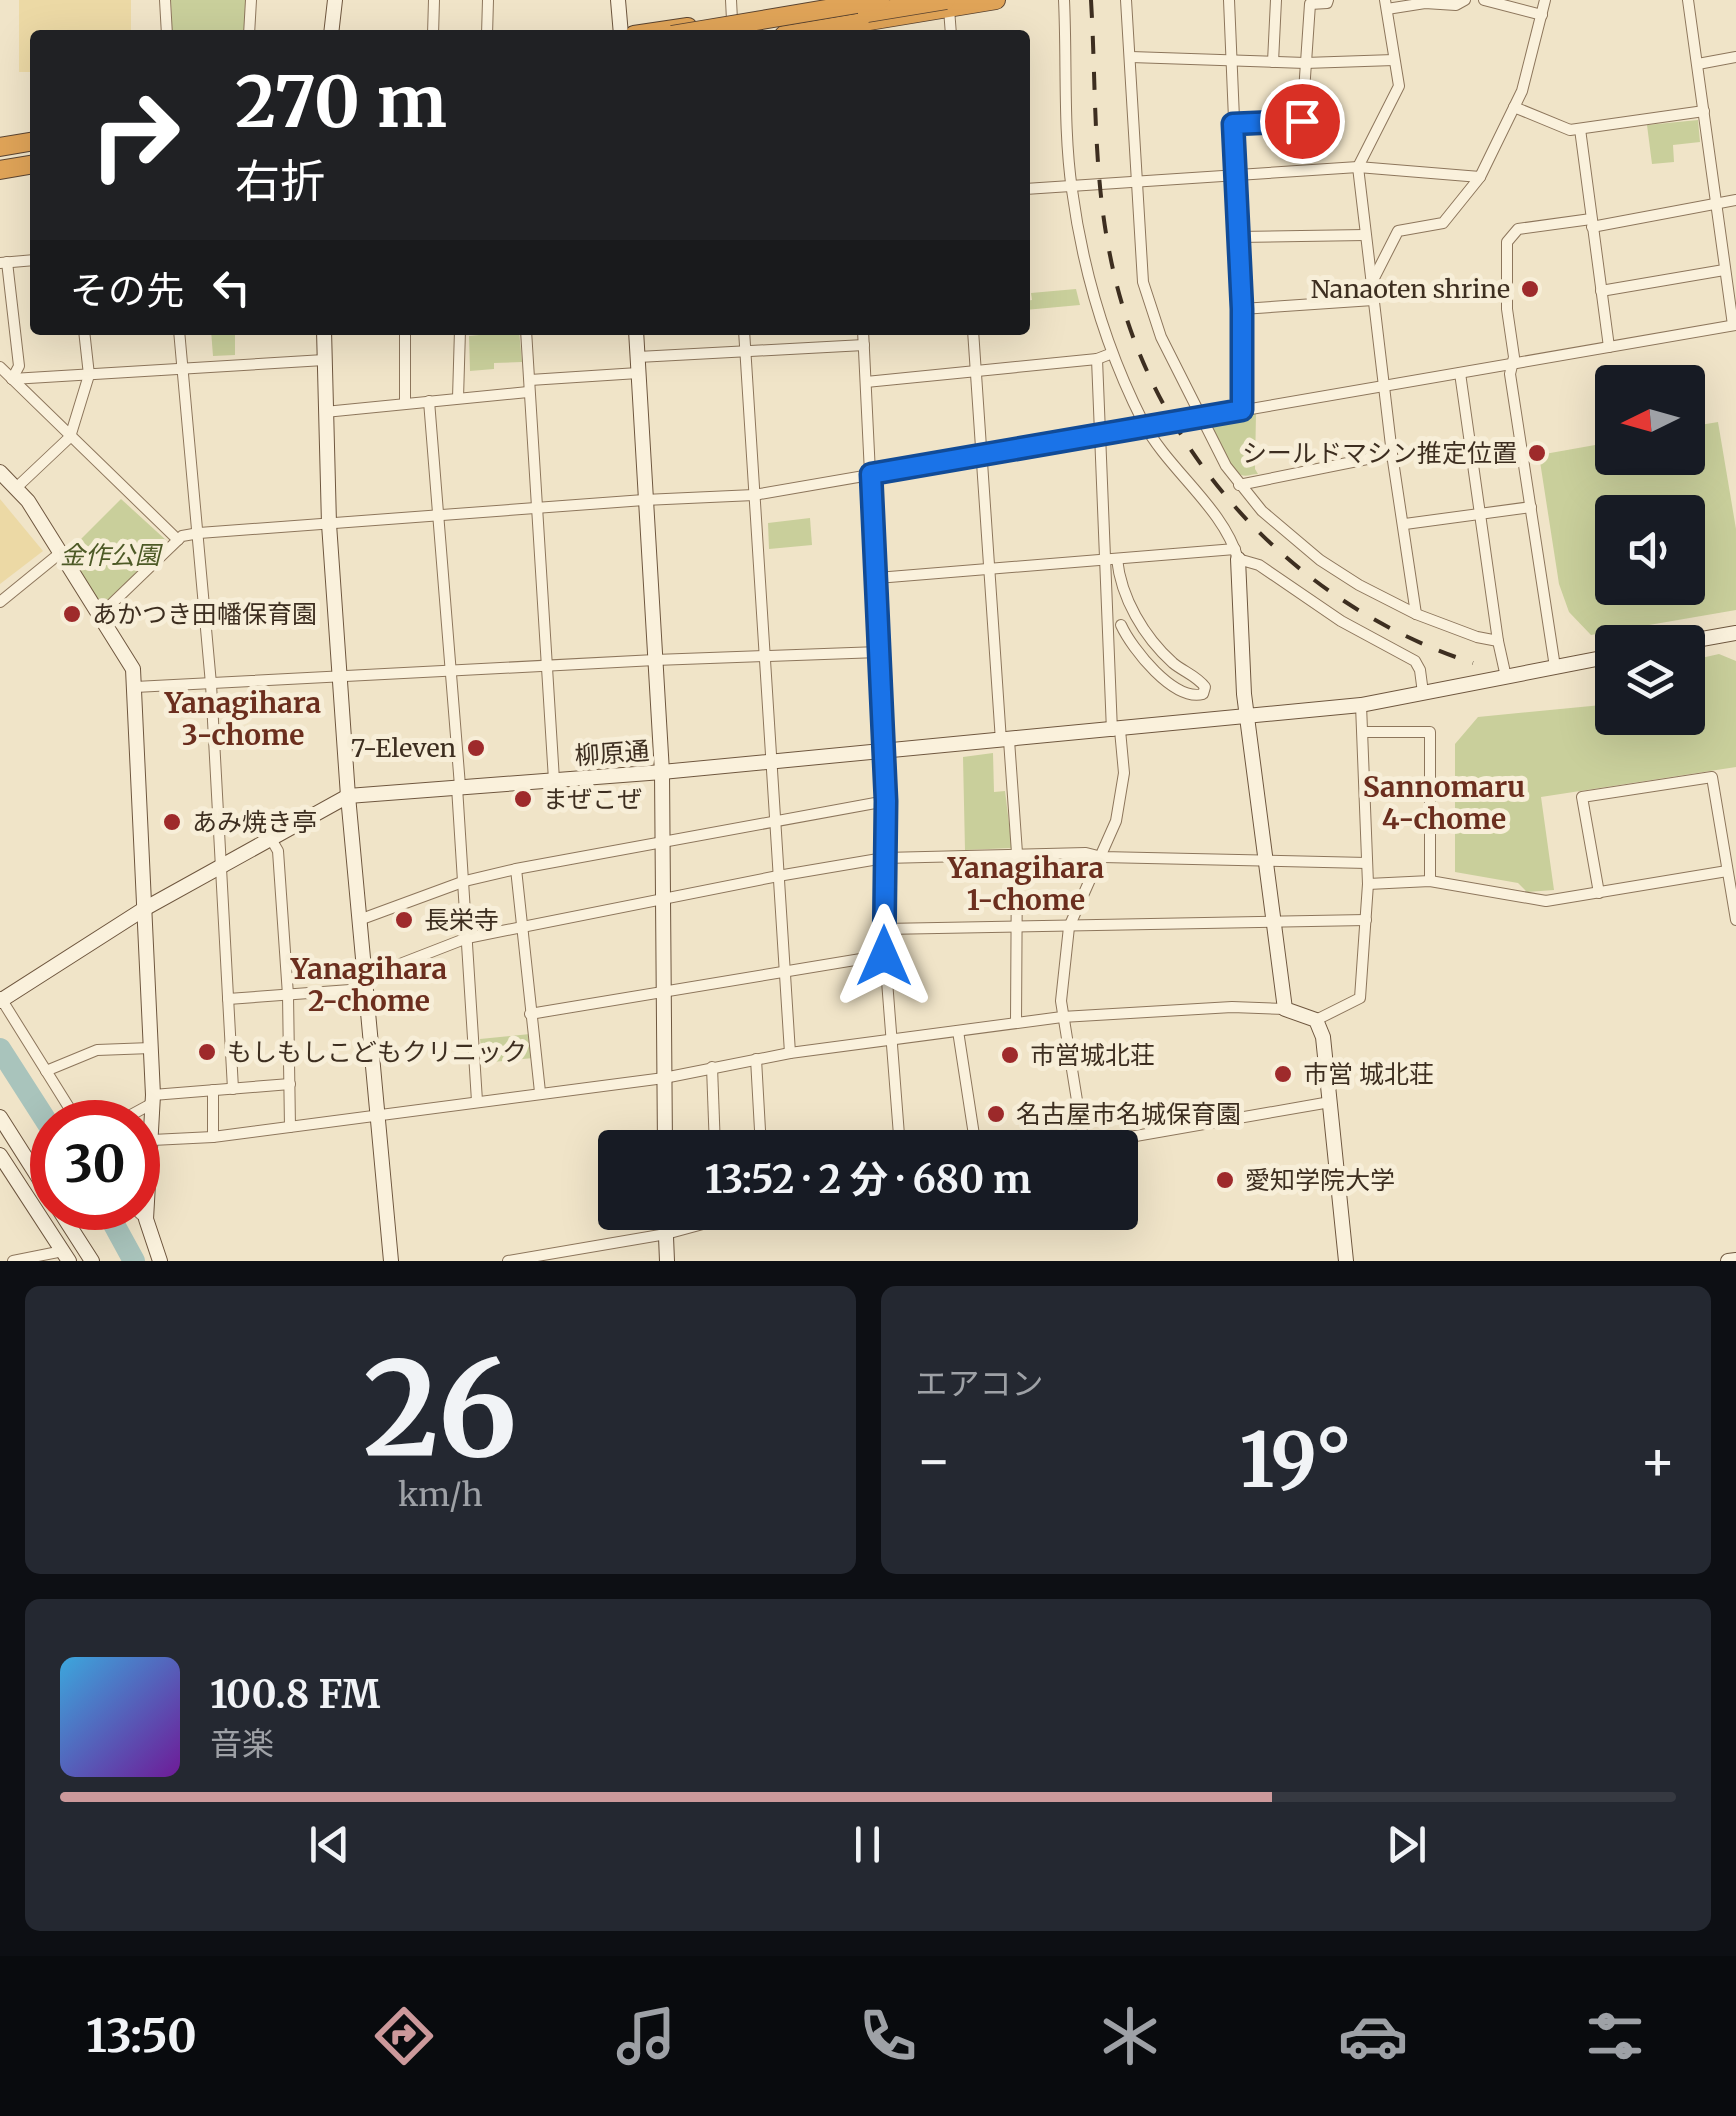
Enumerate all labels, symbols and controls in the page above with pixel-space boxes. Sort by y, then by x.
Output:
text: 270 m [235,58,447,146]
icon: right [70,70,200,200]
pin [1260,79,1345,164]
icon: arrive [1275,94,1330,149]
text: 右折 [235,153,325,209]
icon: left [204,260,259,315]
text: その先 [70,267,184,314]
place label: Nanaoten shrine [1311,273,1510,305]
marker: Nanaoten shrine [1519,278,1541,300]
north arrow [1595,365,1705,475]
map controls [1595,365,1705,735]
place label: シールドマシン推定位置 [1242,437,1517,469]
marker: シールドマシン推定位置 [1526,442,1548,464]
button: sound [1595,495,1705,605]
park label: 金作公園 [60,539,163,571]
place label: あかつき田幡保育園 [92,598,317,630]
marker: あかつき田幡保育園 [61,603,83,625]
button: layers [1595,625,1705,735]
district label: Yanagihara 3-chome [164,685,321,753]
place label: 7-Eleven [351,732,456,764]
street label: 柳原通 [573,734,651,772]
marker: 7-Eleven [465,737,487,759]
district label: Sannomaru 4-chome [1363,769,1525,837]
place label: まぜこぜ [543,783,642,815]
marker: まぜこぜ [512,788,534,810]
place label: あみ焼き亭 [192,806,317,838]
marker: あみ焼き亭 [161,811,183,833]
district label: Yanagihara 1-chome [947,850,1104,918]
place label: 長栄寺 [424,904,499,936]
position arrow [832,904,936,1008]
marker: 長栄寺 [393,909,415,931]
district label: Yanagihara 2-chome [290,951,447,1019]
place label: もしもしこどもクリニック [227,1036,527,1068]
place label: 市営城北荘 [1030,1039,1155,1071]
marker: もしもしこどもクリニック [196,1041,218,1063]
marker: 市営城北荘 [999,1044,1021,1066]
place label: 市営 城北荘 [1303,1058,1434,1090]
marker: 市営 城北荘 [1272,1063,1294,1085]
place label: 名古屋市名城保育園 [1016,1098,1241,1130]
speed limit sign: 30 [30,1100,160,1230]
marker: 名古屋市名城保育園 [985,1103,1007,1125]
text: 13:52 · 2 分 · 680 m [705,1156,1031,1203]
place label: 愛知学院大学 [1245,1164,1395,1196]
marker: 愛知学院大学 [1214,1169,1236,1191]
text: 26 [363,1328,517,1491]
text: エアコン [916,1364,1044,1404]
text: 19° [1240,1413,1352,1507]
text: − [916,1426,952,1495]
text: + [1639,1426,1676,1495]
text: km/h [398,1475,483,1515]
text: 100.8 FM [210,1671,380,1718]
text: 音楽 [210,1724,274,1764]
icon: previous [302,1817,357,1872]
icon: pause [840,1817,895,1872]
icon: next [1379,1817,1434,1872]
icon: directions [369,2001,439,2071]
icon: music [611,2001,681,2071]
icon: phone [853,2001,923,2071]
icon: climate [1095,2001,1165,2071]
icon: car [1338,2001,1408,2071]
icon: filters [1580,2001,1650,2071]
text: 13:50 [86,2008,197,2064]

